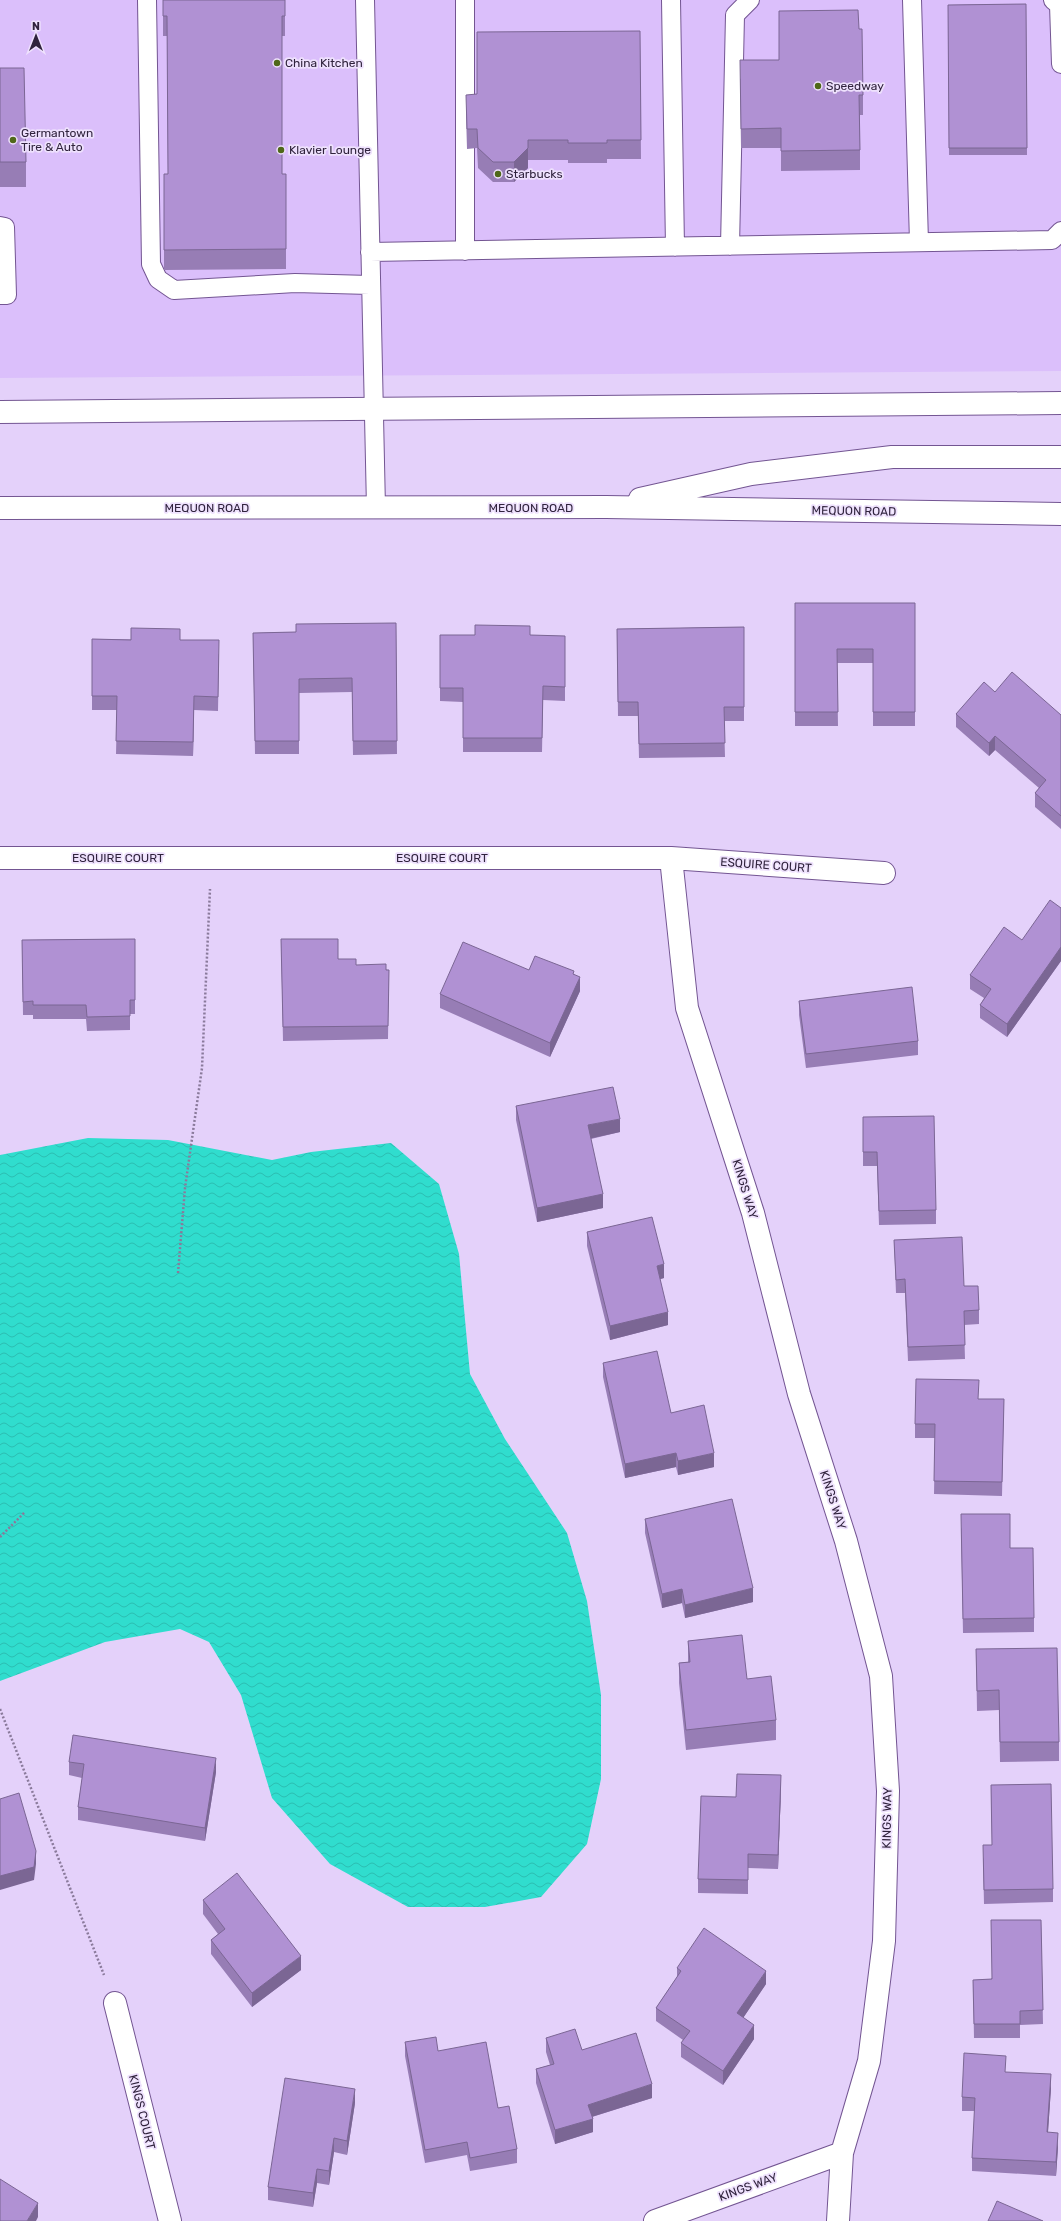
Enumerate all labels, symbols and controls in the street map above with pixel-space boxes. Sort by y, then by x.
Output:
north arrow [16,16,56,56]
text: N [32,20,40,33]
place label: China Kitchen [285,56,363,70]
marker: China Kitchen [272,58,282,68]
place label: Speedway [826,79,884,93]
marker: Speedway [813,81,823,91]
place label: Germantown Tire & Auto [21,126,93,154]
marker: Germantown Tire & Auto [8,135,18,145]
place label: Klavier Lounge [289,143,371,157]
marker: Klavier Lounge [276,145,286,155]
place label: Starbucks [506,167,563,181]
marker: Starbucks [493,169,503,179]
street label: MEQUON ROAD [165,501,249,515]
street label: MEQUON ROAD [489,501,573,515]
street label: MEQUON ROAD [811,503,897,519]
street label: ESQUIRE COURT [72,851,164,865]
street label: ESQUIRE COURT [396,851,488,865]
street label: ESQUIRE COURT [720,855,812,875]
street label: KINGS WAY [729,1158,761,1221]
street label: KINGS WAY [817,1469,849,1532]
street label: KINGS WAY [879,1787,895,1849]
street label: KINGS COURT [126,2073,158,2151]
street label: KINGS WAY [717,2170,779,2204]

